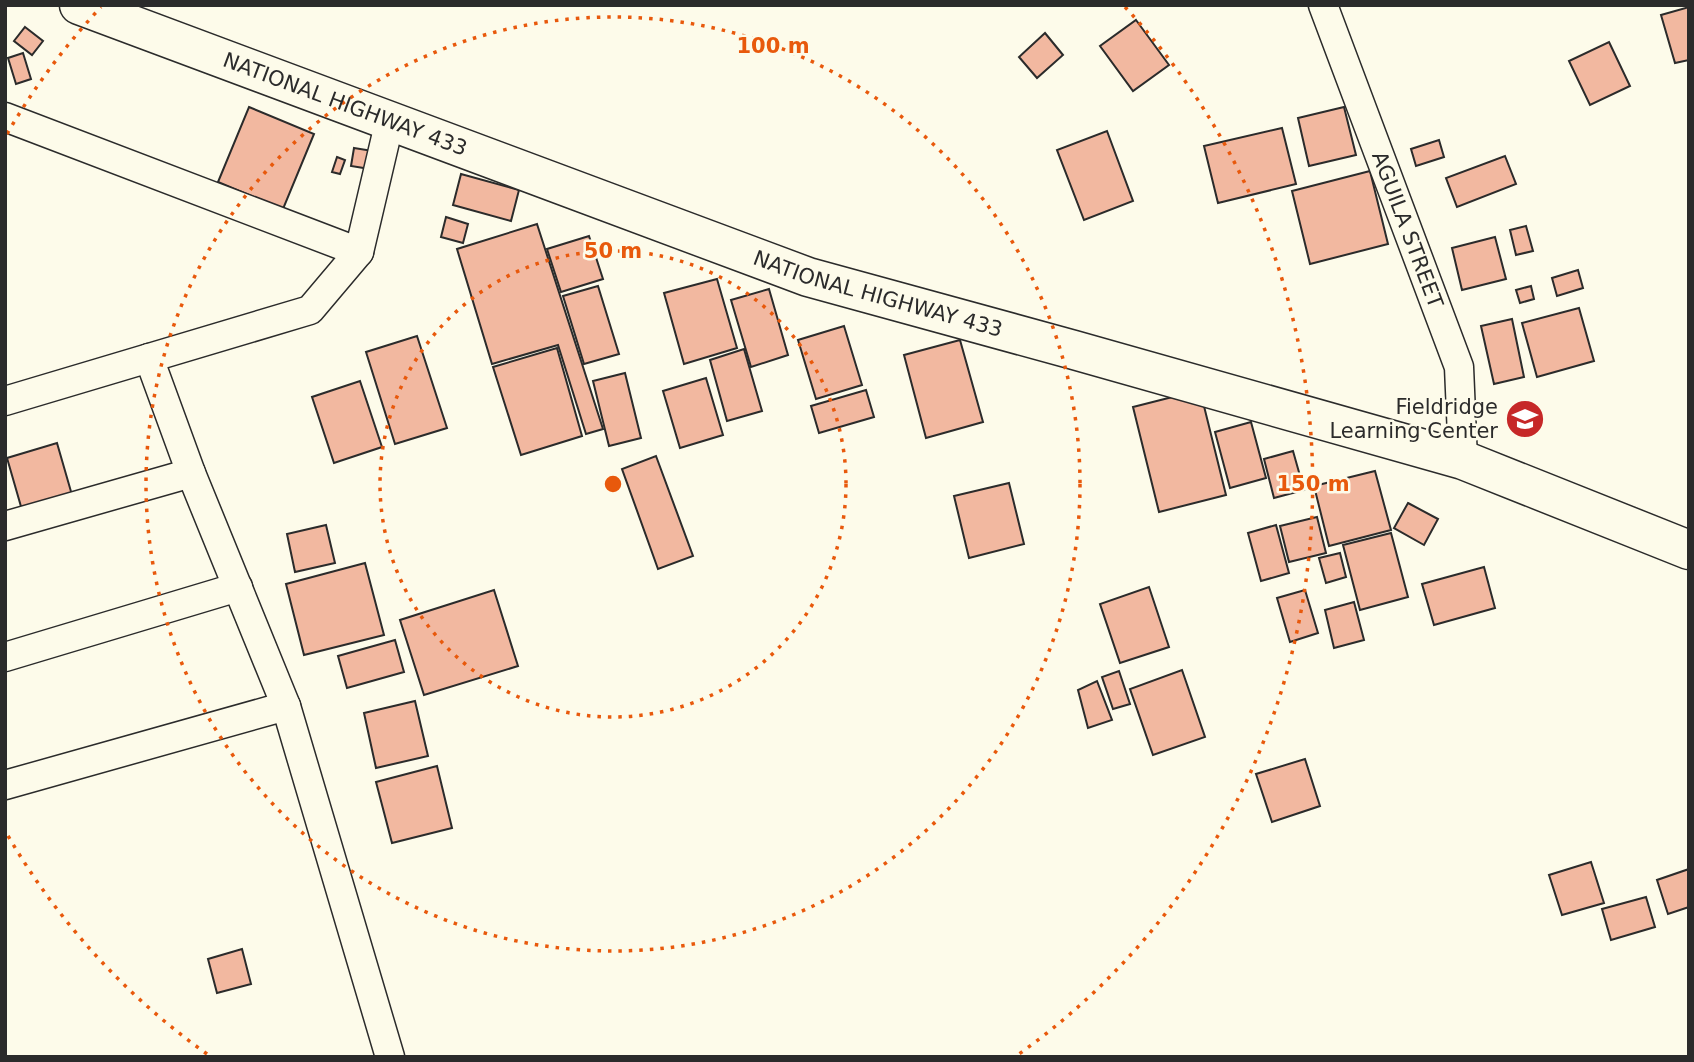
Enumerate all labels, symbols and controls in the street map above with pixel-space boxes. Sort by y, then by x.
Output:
text: 100 m [736,34,810,58]
street label: NATIONAL HIGHWAY 433 [220,48,470,161]
street label: AGUILA STREET [1367,148,1448,311]
text: 50 m [584,239,642,263]
street label: NATIONAL HIGHWAY 433 [750,246,1005,342]
place label: Fieldridge Learning Center [1329,395,1498,443]
school or university icon: Fieldridge Learning Center [1504,398,1546,440]
centre of rings [601,472,625,496]
text: 150 m [1276,472,1350,496]

